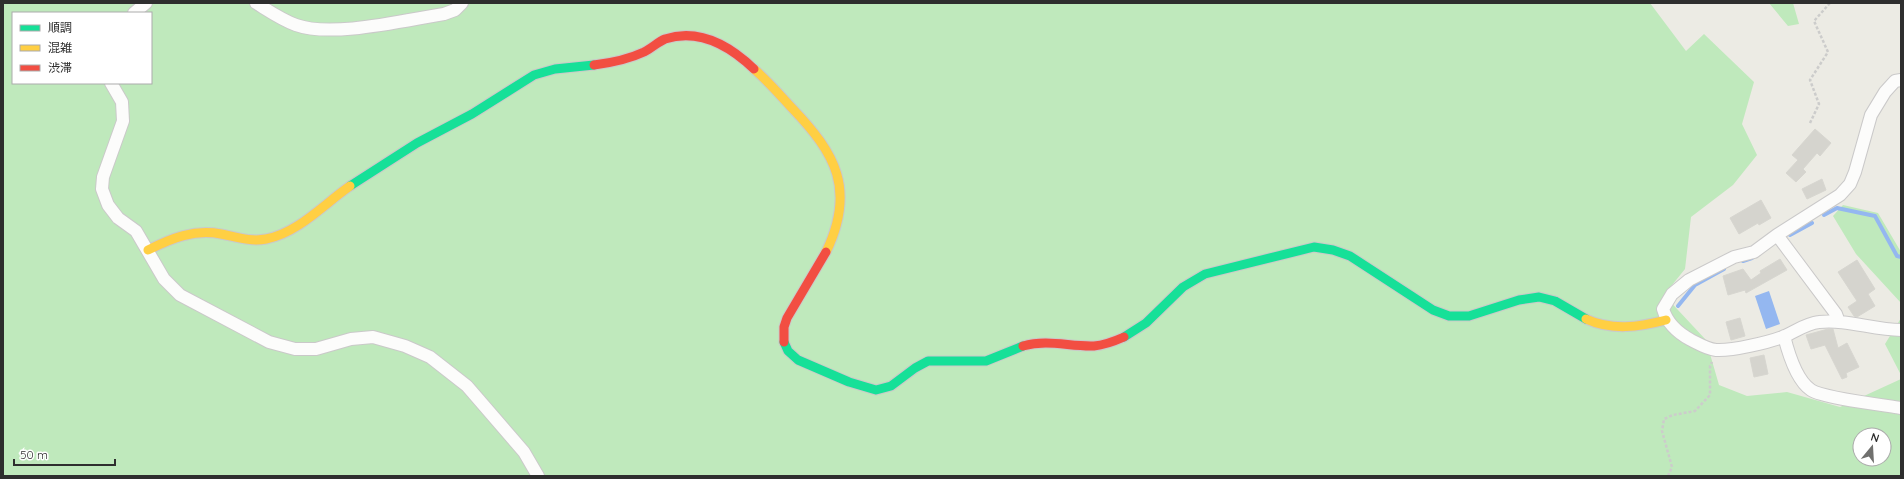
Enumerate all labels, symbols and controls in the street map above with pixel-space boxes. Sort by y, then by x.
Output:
legend [12,12,152,84]
text: 順調 [48,20,72,35]
text: 混雑 [48,40,72,55]
text: 渋滞 [48,60,72,75]
north arrow [1852,427,1892,467]
text: N [1869,430,1881,445]
scale bar [14,441,115,467]
text: 50 m [20,447,48,462]

